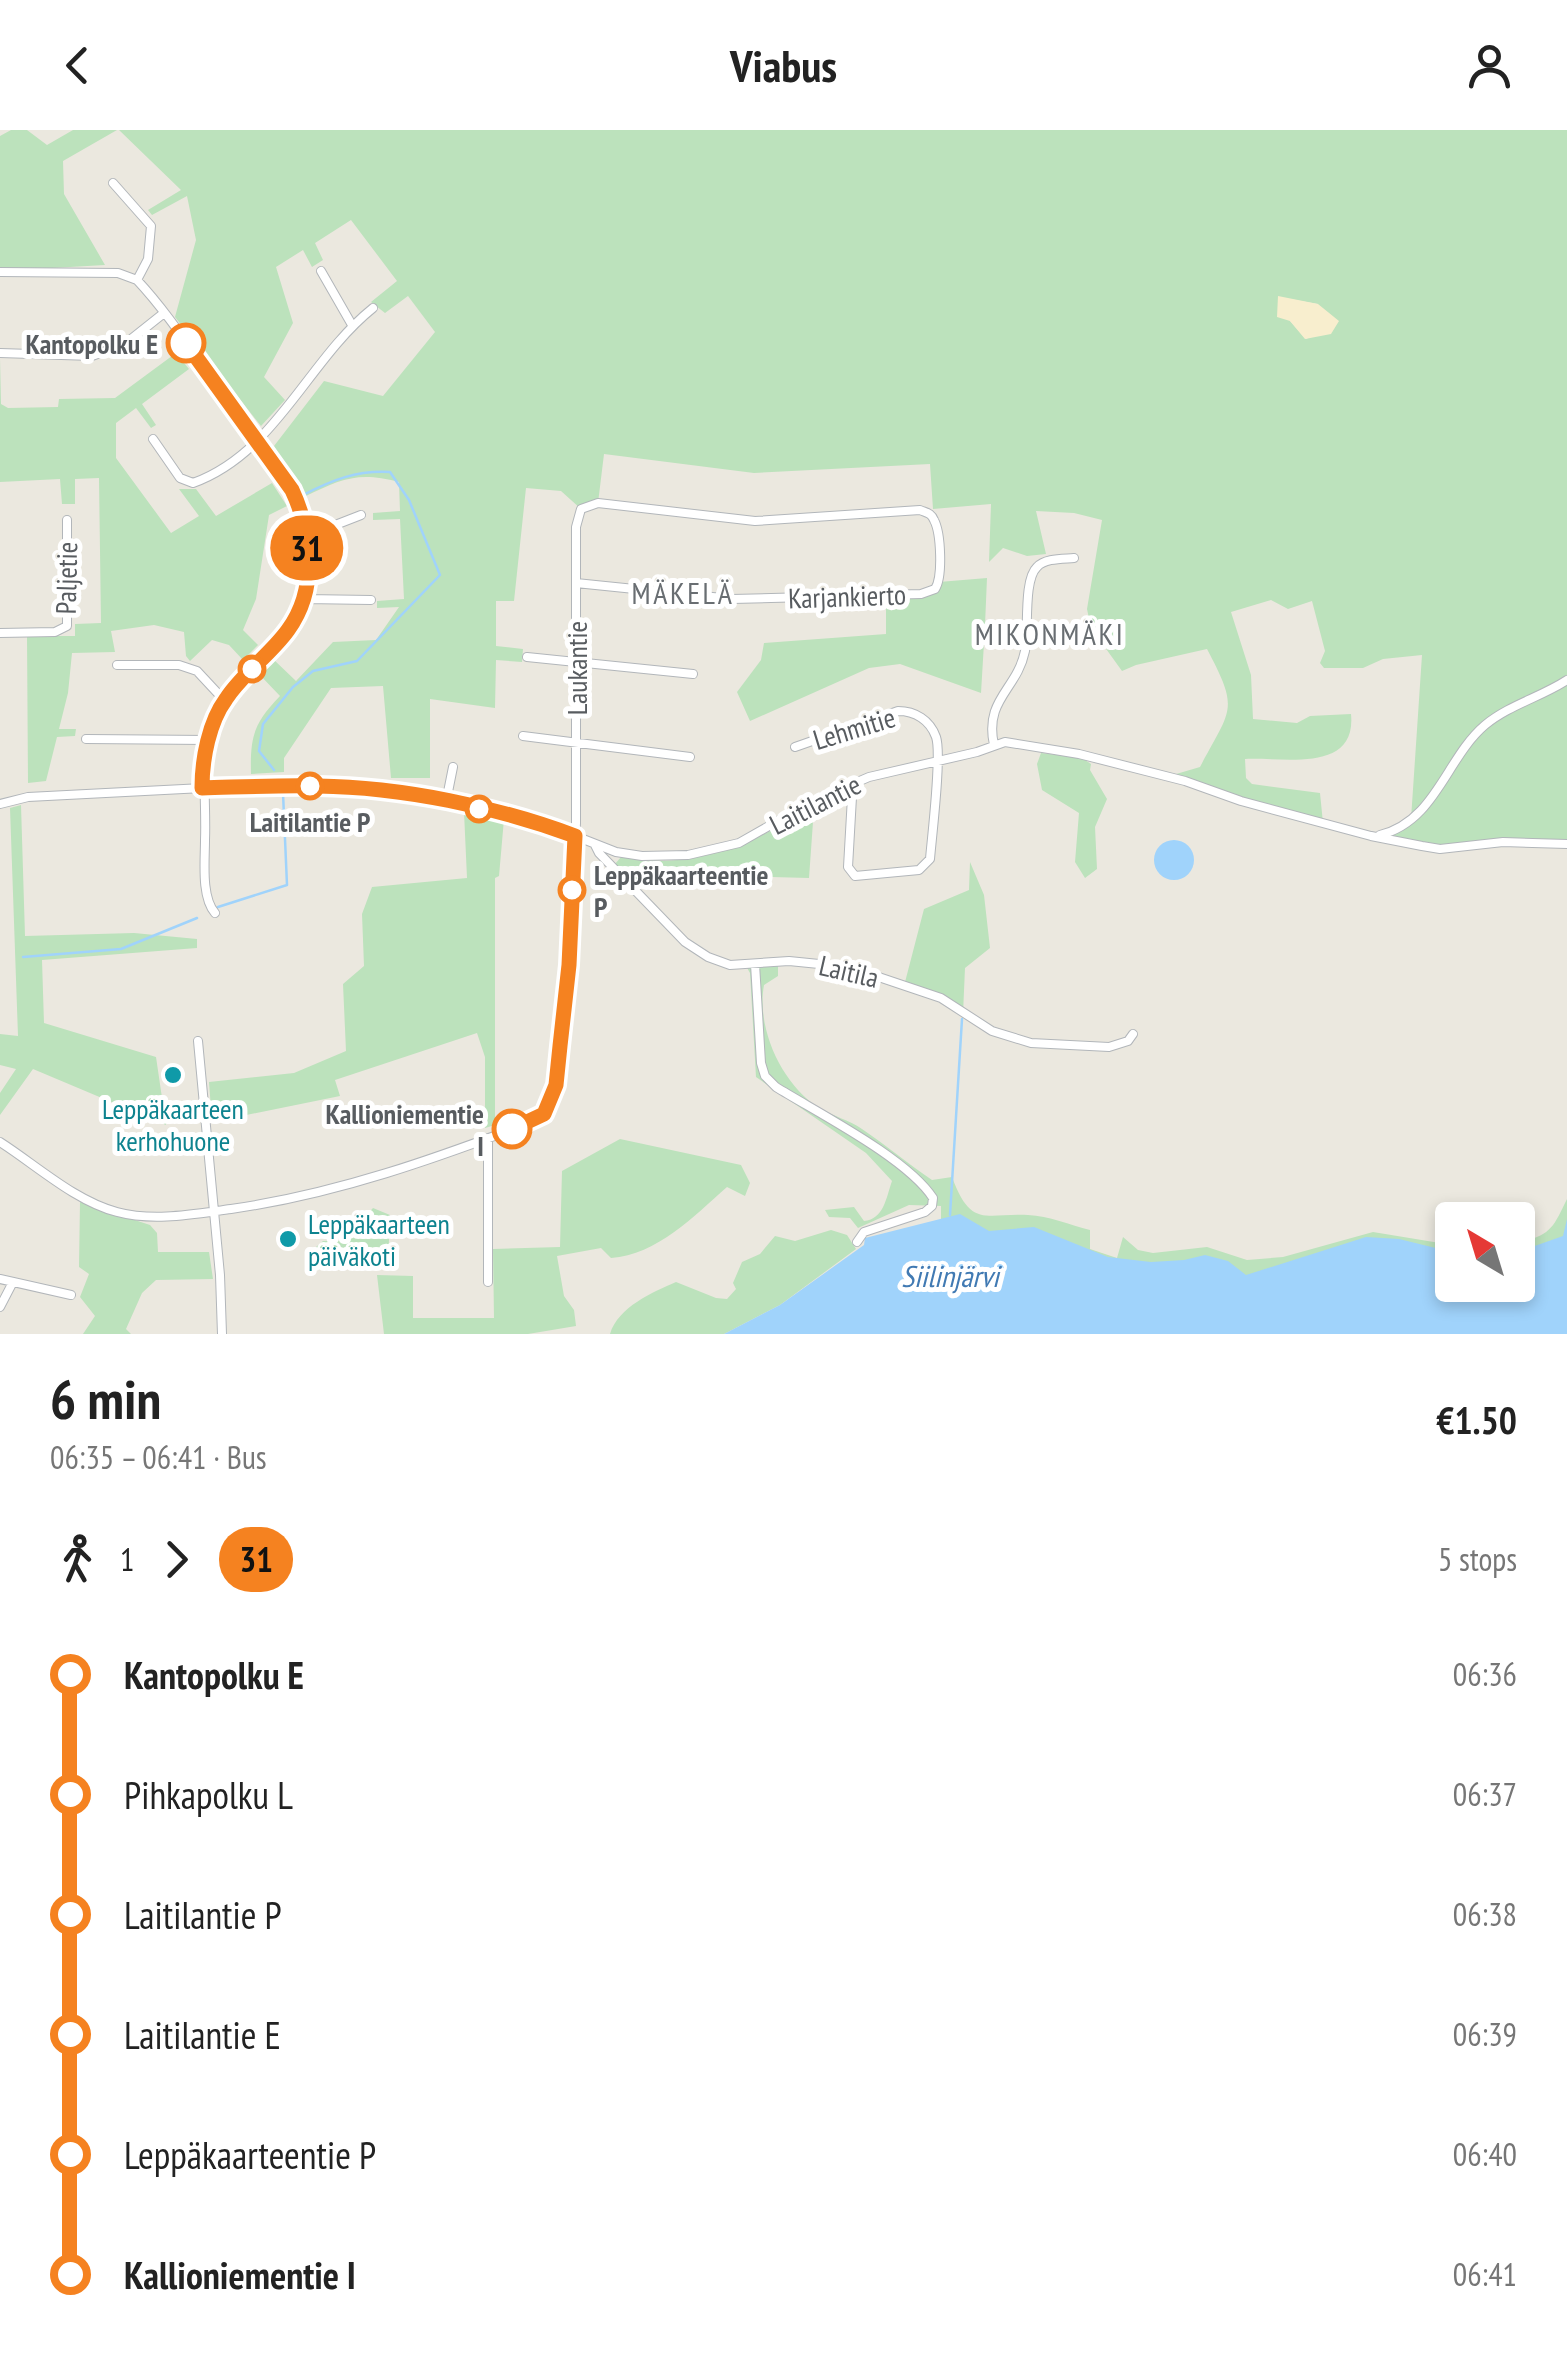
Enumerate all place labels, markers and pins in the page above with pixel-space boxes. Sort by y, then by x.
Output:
marker: Kantopolku E [167,324,205,362]
place label: Kantopolku E [26,325,158,362]
unlabelled marker [239,656,265,682]
marker: Laitilantie P [297,773,323,799]
unlabelled marker [466,796,492,822]
place label: Laitilantie P [250,803,370,840]
place label: Leppäkaarteentie P [594,856,768,925]
marker: Leppäkaarteentie P [559,877,585,903]
marker: Leppäkaarteen kerhohuone [162,1064,184,1086]
place label: Leppäkaarteen kerhohuone [102,1090,244,1159]
place label: Kallioniementie I [326,1095,484,1164]
marker: Kallioniementie I [493,1110,531,1148]
place label: Leppäkaarteen päiväkoti [308,1205,450,1274]
marker: Leppäkaarteen päiväkoti [277,1228,299,1250]

